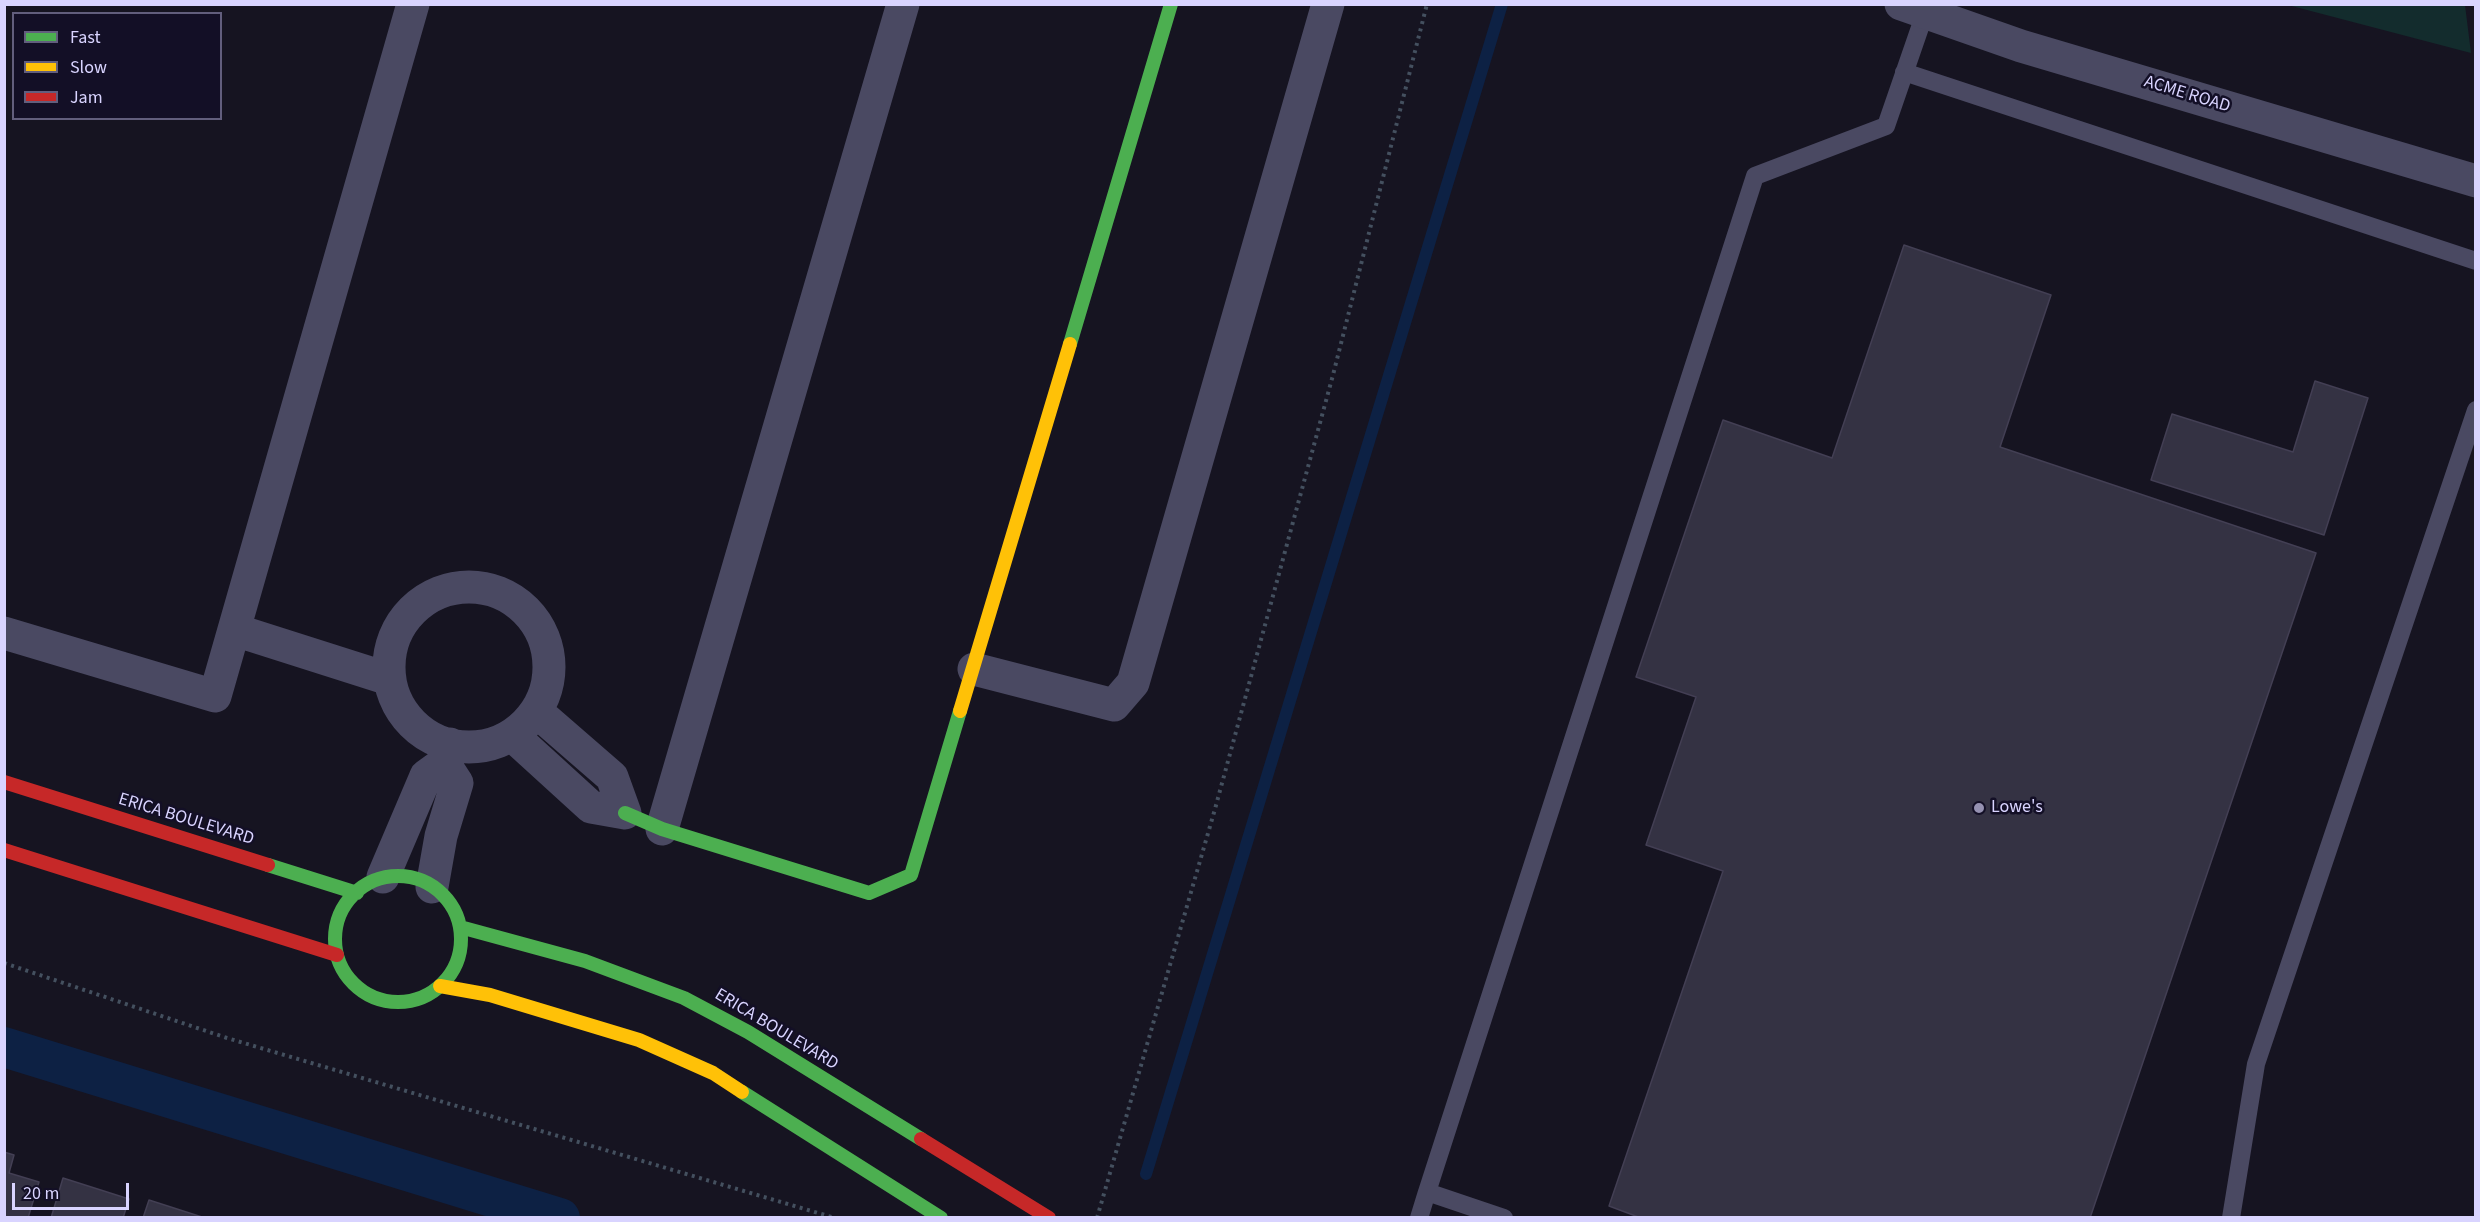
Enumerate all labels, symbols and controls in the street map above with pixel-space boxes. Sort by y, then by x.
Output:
legend [12,12,222,120]
text: Fast [70,25,101,50]
text: Slow [70,55,107,80]
street label: ACME ROAD [2141,72,2233,118]
text: Jam [70,85,103,110]
street label: ERICA BOULEVARD [116,789,256,851]
place label: Lowe's [1991,797,2043,819]
marker: Lowe's [1972,801,1986,815]
street label: ERICA BOULEVARD [710,985,842,1075]
scale bar [15,1171,132,1209]
text: 20 m [23,1181,59,1206]

